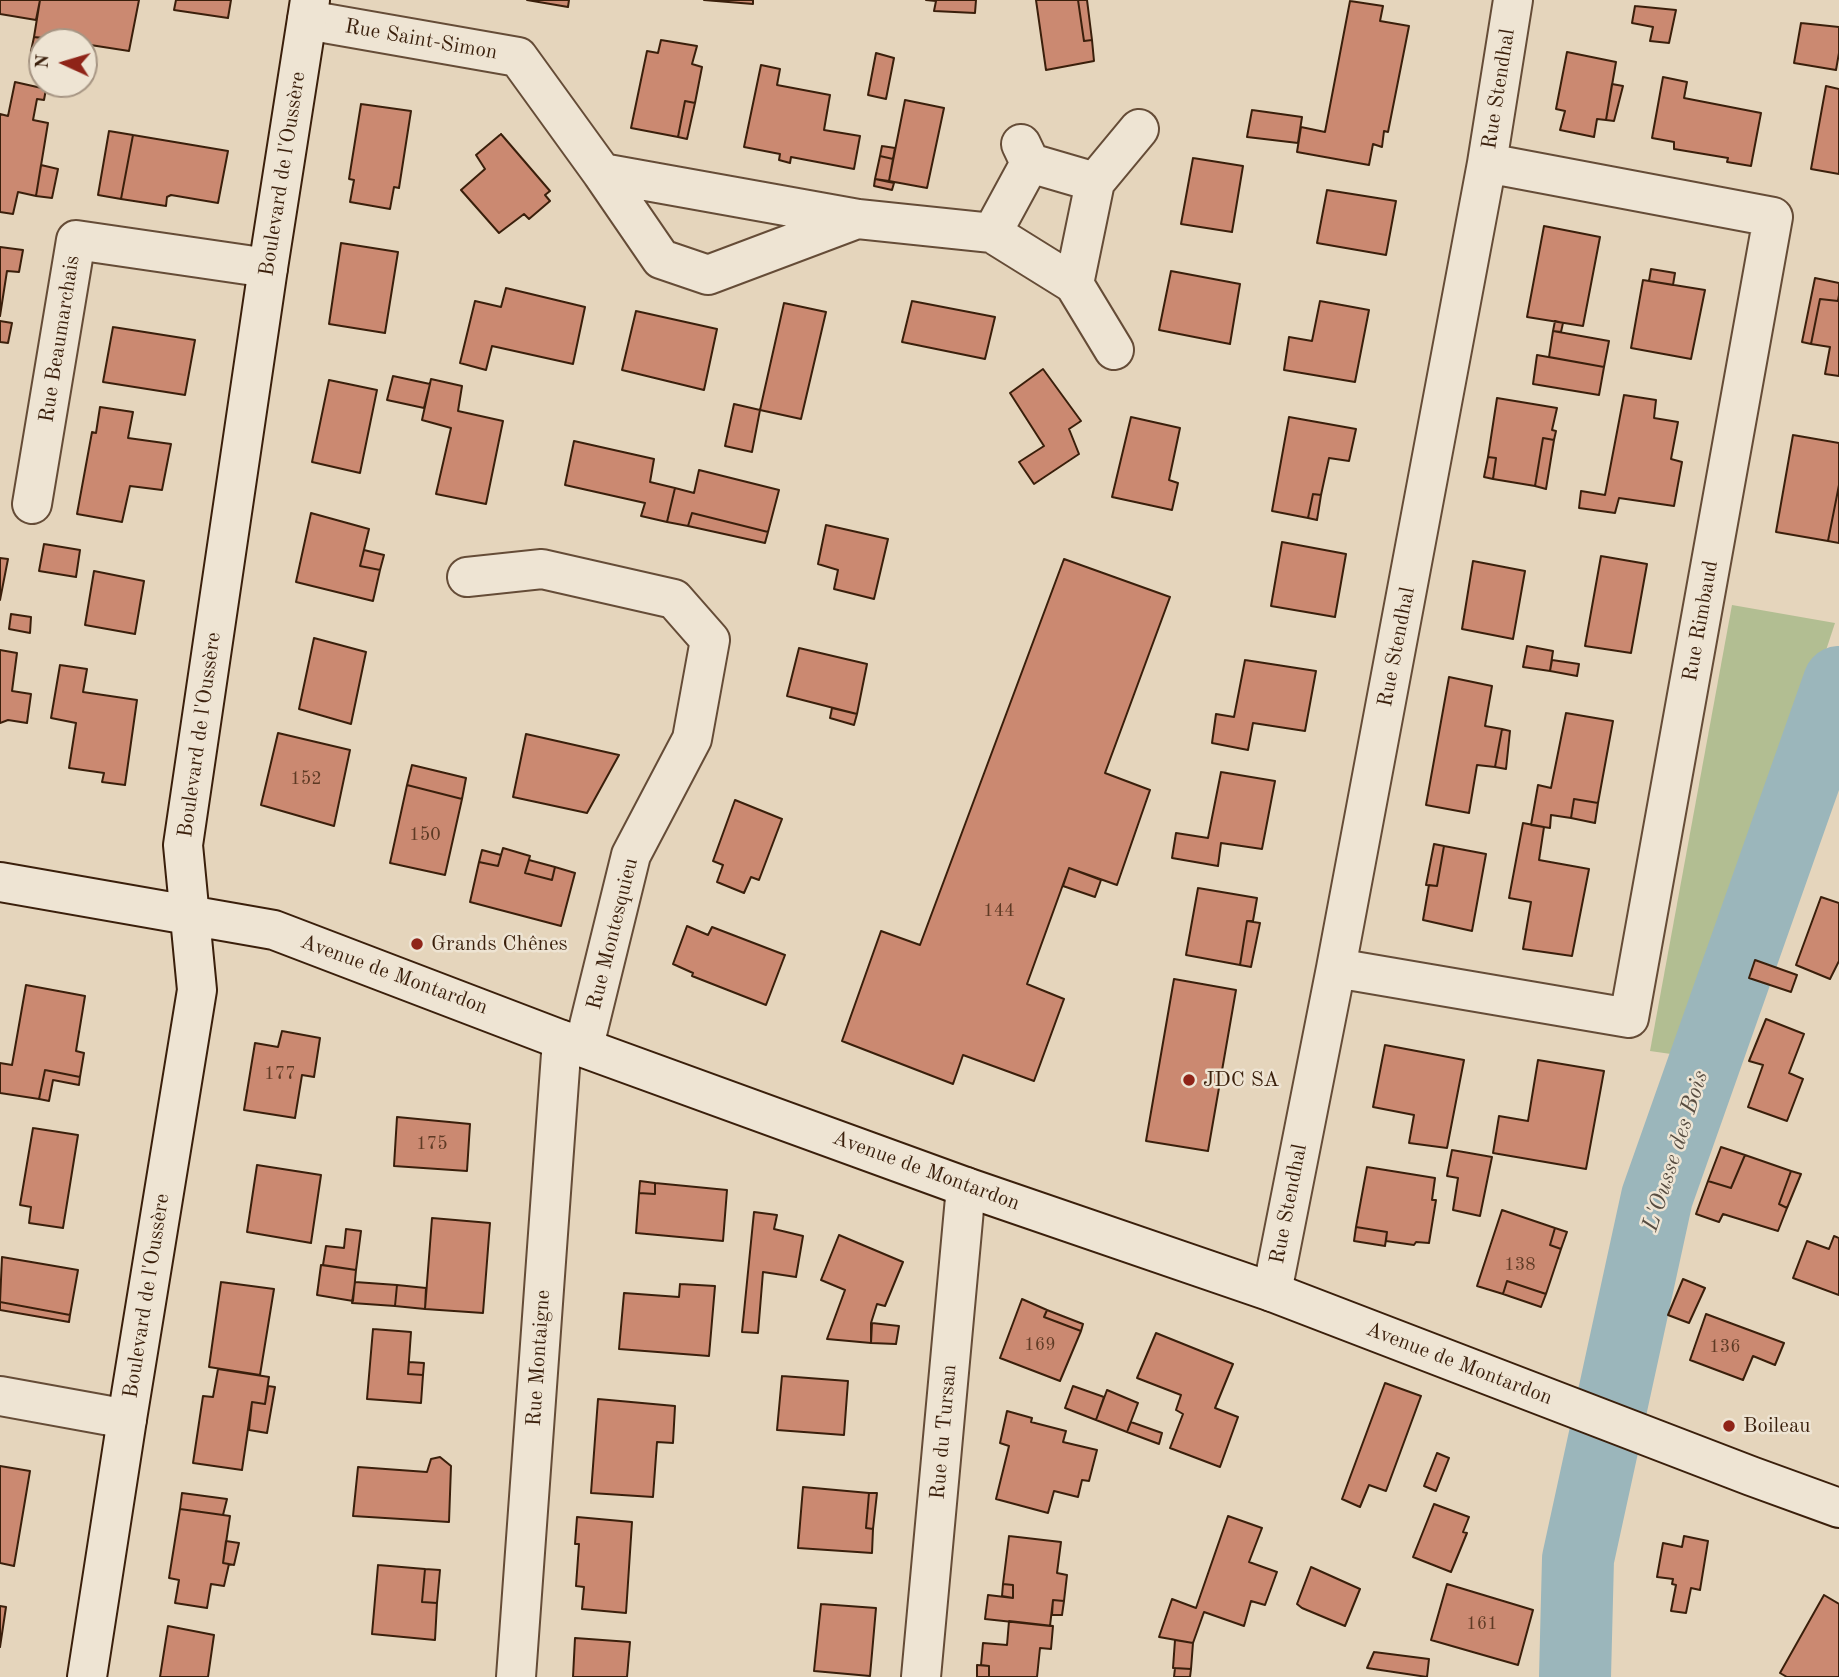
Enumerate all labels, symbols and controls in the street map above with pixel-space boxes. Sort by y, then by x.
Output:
street label: Rue Saint-Simon [343,14,499,66]
street label: Rue Stendhal [1477,27,1521,151]
north arrow [28,28,98,98]
text: N [34,54,54,70]
street label: Boulevard de l'Oussère [254,70,312,278]
street label: Rue Beaumarchais [34,254,86,424]
street label: Rue Rimbaud [1678,559,1724,683]
street label: Rue Stendhal [1373,585,1421,709]
street label: Boulevard de l'Oussère [173,631,227,839]
house number: 152 [290,768,322,790]
house number: 150 [409,824,441,846]
street label: Rue Montesquieu [582,855,644,1013]
house number: 144 [983,900,1015,922]
street label: Avenue de Montardon [297,929,491,1021]
place label: Grands Chênes [431,931,568,957]
marker: Grands Chênes [409,936,425,952]
house number: 177 [264,1063,296,1085]
place label: JDC SA [1203,1067,1279,1093]
water label: L'Ousse des Bois [1637,1067,1715,1235]
marker: JDC SA [1181,1072,1197,1088]
street label: Avenue de Montardon [829,1125,1023,1217]
house number: 175 [416,1133,448,1155]
street label: Rue Stendhal [1265,1142,1313,1266]
street label: Boulevard de l'Oussère [118,1192,176,1400]
house number: 138 [1504,1254,1536,1276]
street label: Rue Montaigne [522,1289,556,1427]
street label: Avenue de Montardon [1362,1317,1556,1411]
house number: 169 [1024,1334,1056,1356]
house number: 136 [1709,1336,1741,1358]
street label: Rue du Tursan [926,1363,962,1501]
place label: Boileau [1743,1413,1810,1439]
marker: Boileau [1721,1418,1737,1434]
house number: 161 [1466,1613,1498,1635]

